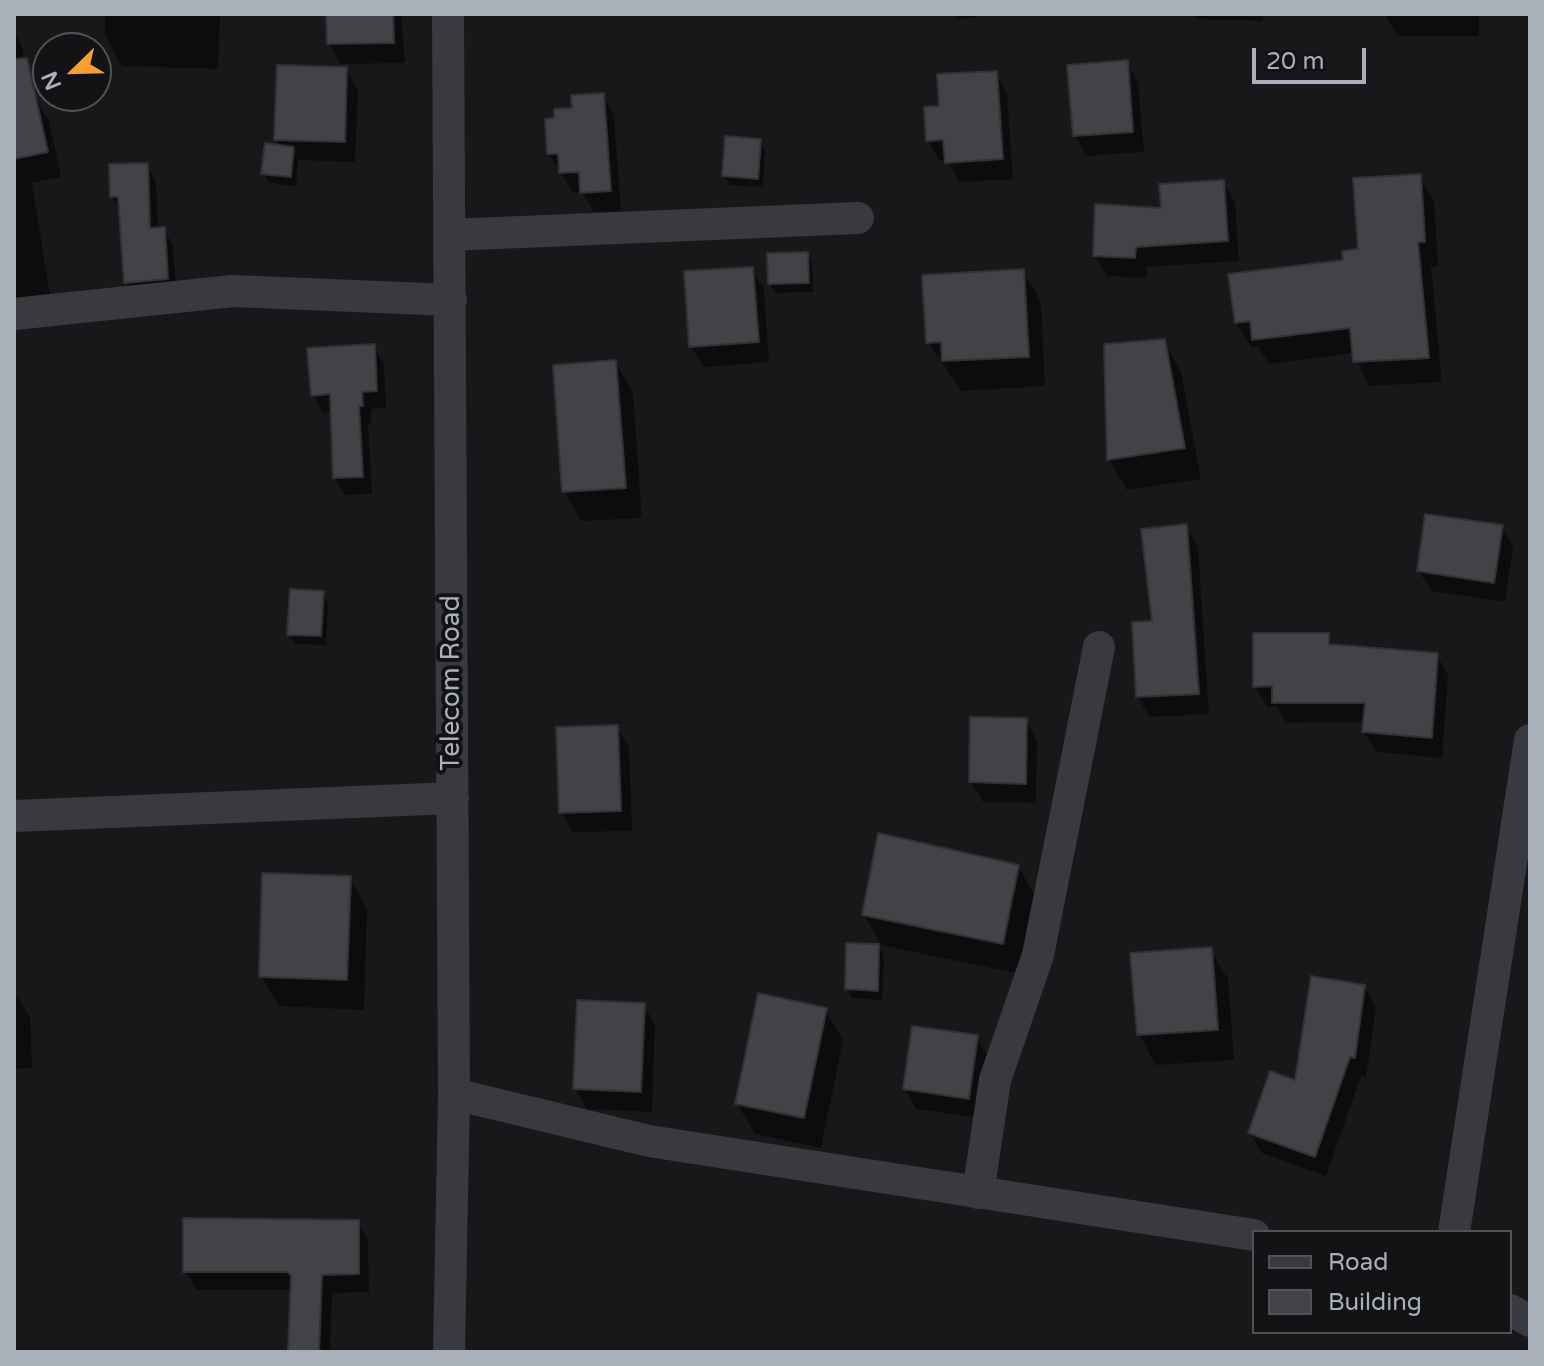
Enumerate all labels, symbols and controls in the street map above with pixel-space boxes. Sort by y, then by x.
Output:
north arrow [32,32,112,112]
scale bar [1256,32,1370,82]
text: 20 m [1266,47,1324,76]
text: N [36,67,67,94]
street label: Telecom Road [436,595,468,771]
legend [1252,1230,1512,1334]
text: Road [1328,1248,1388,1277]
text: Building [1328,1288,1422,1317]

